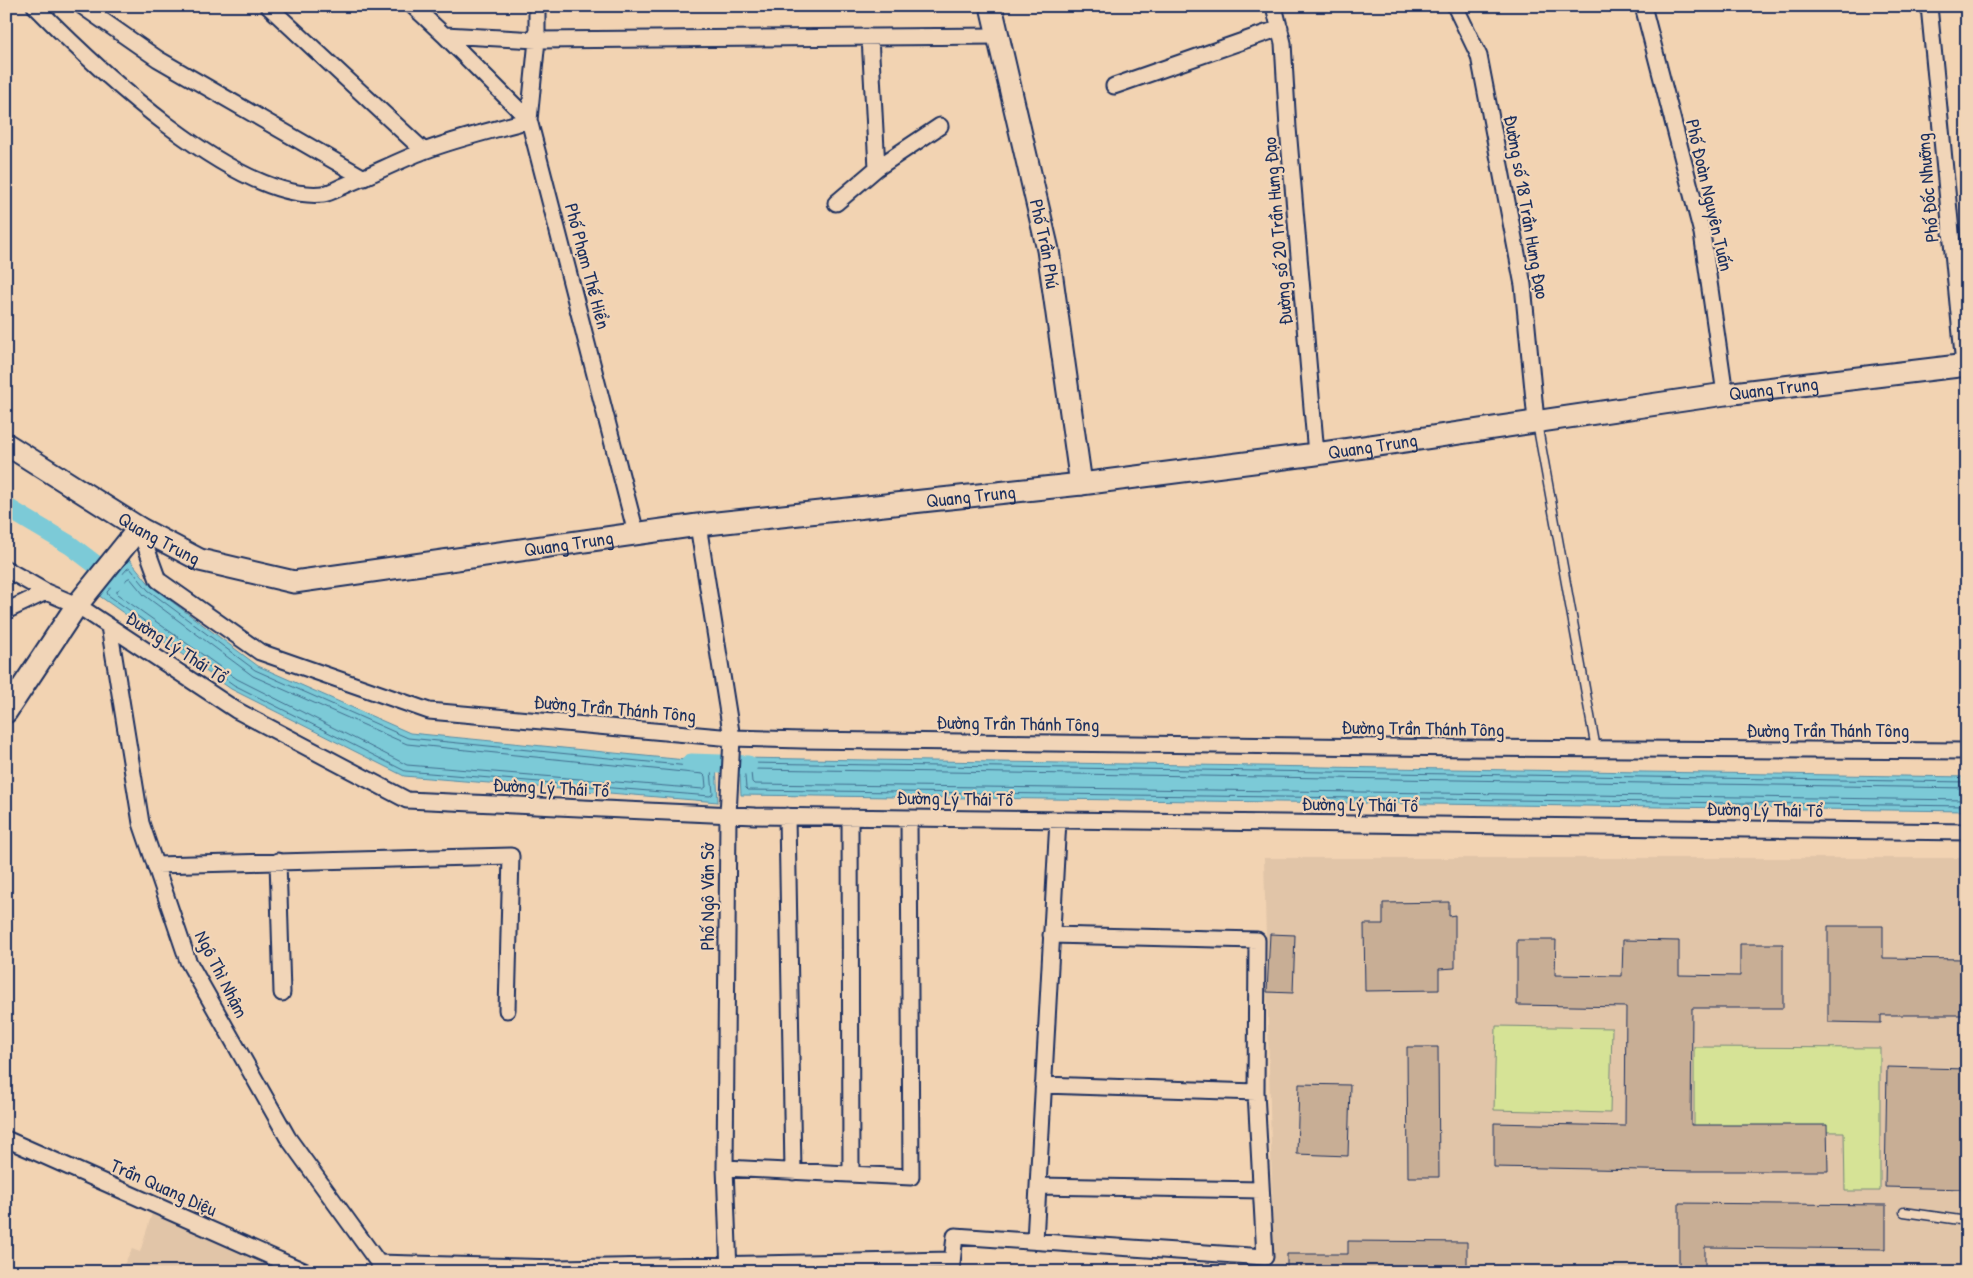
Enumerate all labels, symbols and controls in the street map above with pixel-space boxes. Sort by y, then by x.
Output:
street label: Đường số 18 Trần Hưng Đạo [1498,113,1556,301]
street label: Phố Đoàn Nguyên Tuấn [1680,117,1740,273]
street label: Phố Đốc Nhưỡng [1909,132,1945,244]
street label: Đường số 20 Trần Hưng Đạo [1256,136,1298,326]
street label: Phố Trần Phú [1024,197,1066,291]
street label: Phố Phạm Thế Hiển [559,200,617,332]
street label: Quang Trung [1727,370,1820,406]
street label: Quang Trung [1326,426,1419,465]
street label: Quang Trung [925,478,1017,514]
street label: Quang Trung [113,505,205,571]
street label: Quang Trung [522,524,615,562]
street label: Đường Lý Thái Tổ [121,604,233,690]
street label: Đường Trần Thánh Tông [533,688,697,728]
street label: Đường Trần Thánh Tông [936,709,1100,737]
street label: Đường Trần Thánh Tông [1341,714,1505,742]
street label: Đường Trần Thánh Tông [1747,717,1909,743]
street label: Đường Lý Thái Tổ [492,771,610,803]
street label: Đường Lý Thái Tổ [897,784,1014,812]
street label: Đường Lý Thái Tổ [1302,790,1419,818]
street label: Đường Lý Thái Tổ [1707,795,1824,823]
street label: Phố Ngô Văn Sở [694,842,720,951]
street label: Ngô Thì Nhậm [189,926,255,1022]
street label: Trần Quang Diệu [107,1152,222,1222]

